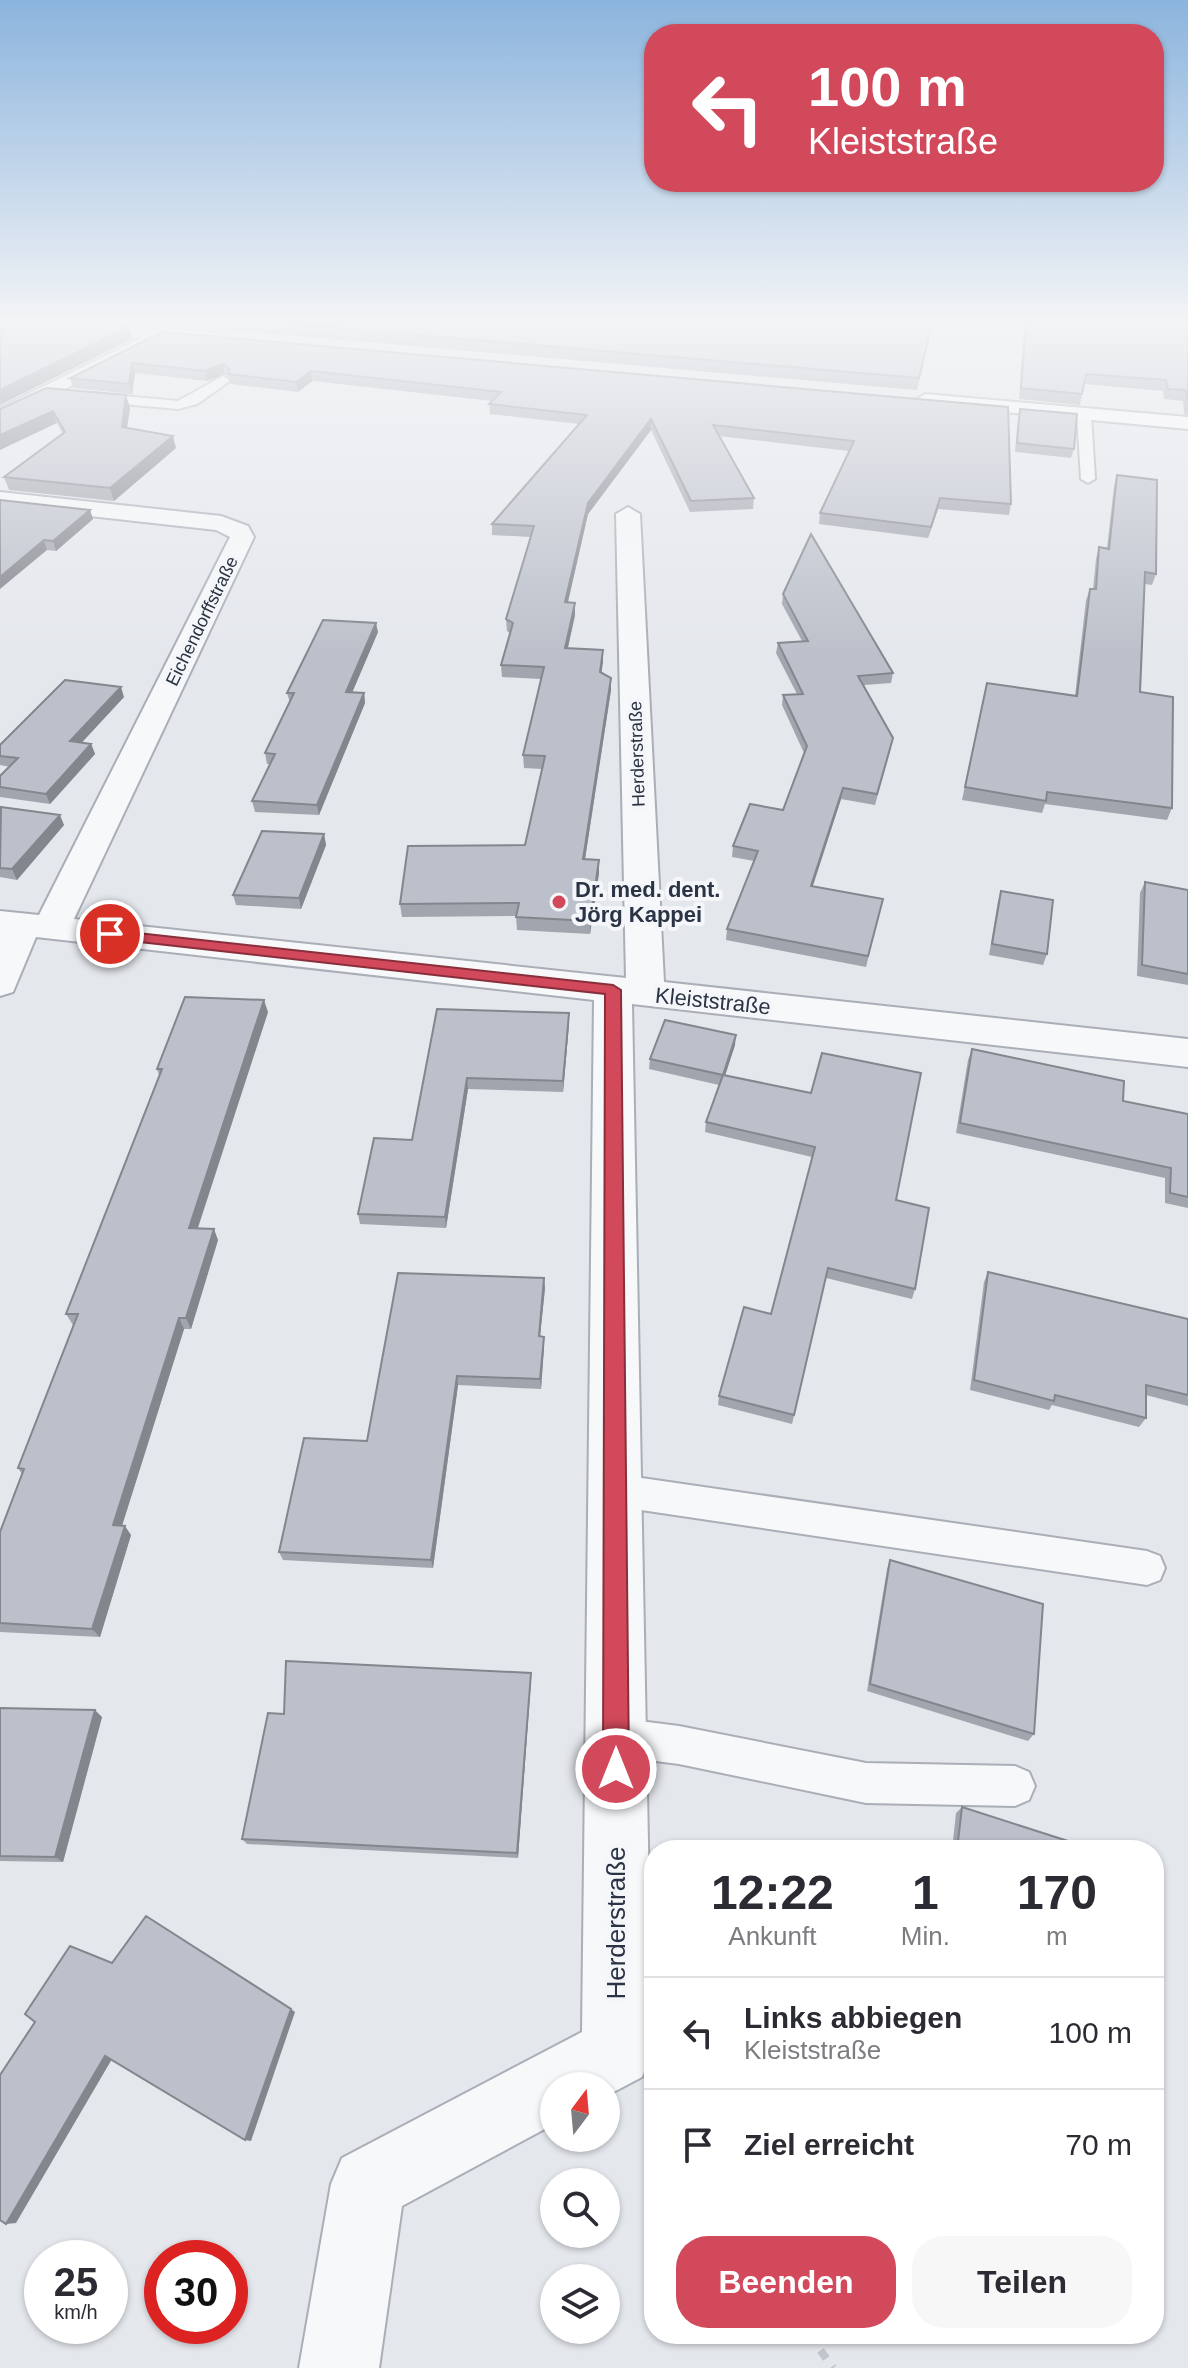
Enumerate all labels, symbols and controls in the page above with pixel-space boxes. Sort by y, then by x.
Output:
text: 100 m [808,55,967,118]
icon: left [676,56,780,160]
text: Kleiststraße [808,121,998,162]
street label: Eichendorffstraße [162,553,242,689]
street label: Herderstraße [625,701,649,807]
place label: Dr. med. dent. Jörg Kappei [575,877,720,927]
marker: Dr. med. dent. Jörg Kappei [550,893,568,911]
pin [76,900,144,968]
icon: arrive [88,912,132,956]
street label: Kleiststraße [654,982,772,1020]
position arrow [574,1727,658,1811]
street label: Herderstraße [601,1846,631,2000]
text: 12:22 [711,1866,834,1919]
text: 1 [912,1866,939,1919]
text: 170 [1017,1866,1097,1919]
text: Ankunft [728,1921,816,1951]
text: Min. [901,1921,950,1951]
text: m [1046,1921,1068,1951]
text: Links abbiegen [744,2001,962,2034]
icon: left [676,2011,720,2055]
text: 100 m [1049,2016,1132,2049]
text: Kleiststraße [744,2035,881,2065]
north arrow [540,2072,620,2152]
map controls [540,2072,620,2344]
icon: arrive [676,2123,720,2167]
text: Ziel erreicht [744,2128,914,2161]
text: 70 m [1065,2128,1132,2161]
button: search [540,2168,620,2248]
button: Beenden [676,2236,896,2328]
button: Teilen [912,2236,1132,2328]
speed limit sign: 30 [144,2240,248,2344]
text: 25 [54,2260,98,2304]
button: layers [540,2264,620,2344]
text: km/h [54,2301,98,2323]

